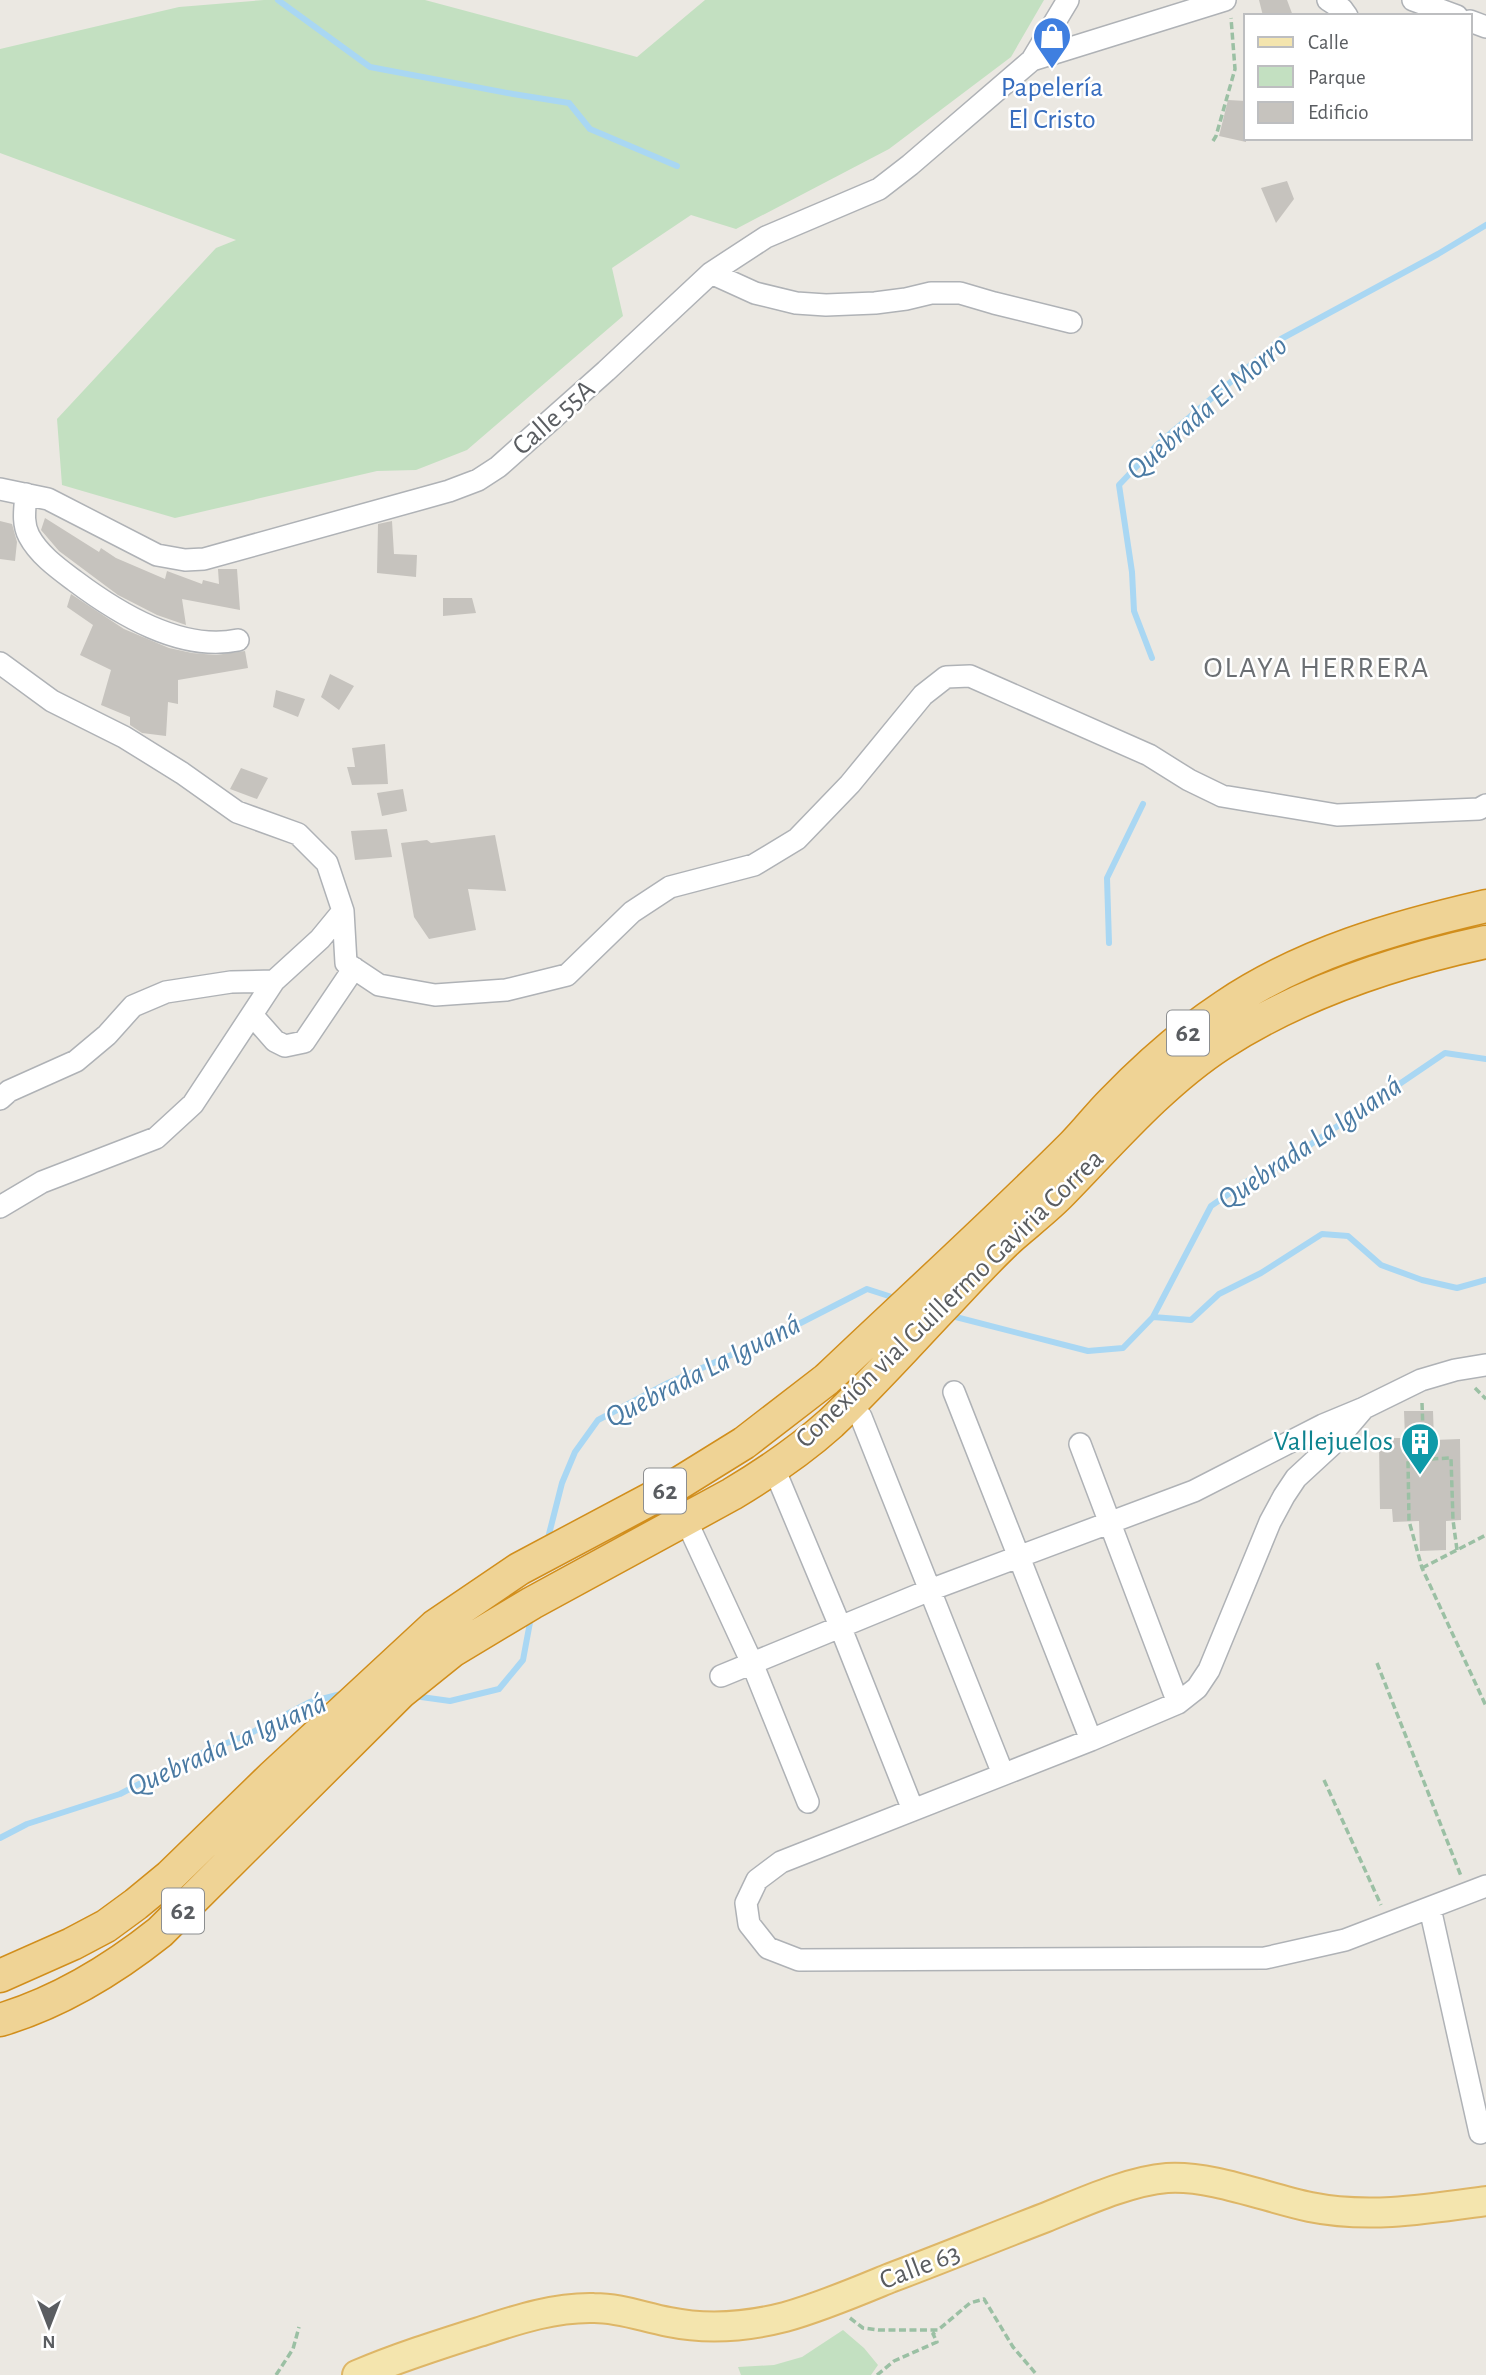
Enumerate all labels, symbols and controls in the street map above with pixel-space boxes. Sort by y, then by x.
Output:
legend [1244,14,1472,140]
shop icon: Papelería El Cristo [1031,15,1073,70]
text: Calle [1308,32,1349,53]
text: Parque [1308,67,1366,88]
place label: Papelería El Cristo [1001,74,1103,134]
text: Edificio [1308,102,1369,123]
water label: Quebrada El Morro [1121,330,1293,486]
street label: Calle 55A [508,375,600,461]
district label: OLAYA HERRERA [1204,653,1430,683]
road number: 62 [1167,1010,1209,1056]
water label: Quebrada La Iguaná [1213,1071,1407,1215]
street label: Conexión vial Guillermo Gaviria Correa [791,1144,1109,1453]
water label: Quebrada La Iguaná [601,1309,805,1433]
building icon: Vallejuelos [1399,1421,1441,1476]
place label: Vallejuelos [1273,1428,1393,1456]
road number: 62 [644,1468,686,1514]
water label: Quebrada La Iguaná [123,1688,331,1802]
road number: 62 [162,1888,204,1934]
street label: Calle 63 [876,2239,964,2295]
north arrow [14,2291,84,2361]
text: N [42,2332,56,2351]

